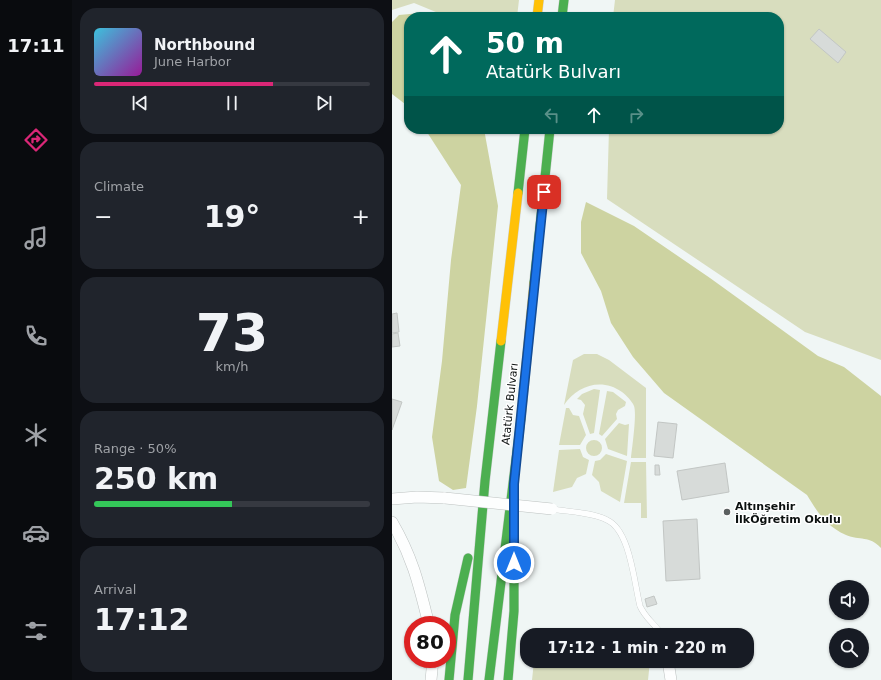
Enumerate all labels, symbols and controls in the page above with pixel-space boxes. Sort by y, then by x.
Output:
text: 50 m [486,27,564,60]
icon: ahead [420,28,472,80]
text: 17:11 [7,35,65,56]
text: Northbound [154,36,255,54]
text: June Harbor [154,54,231,69]
text: Atatürk Bulvarı [486,61,621,82]
icon: previous [129,92,151,114]
icon: pause [221,92,243,114]
icon: next [313,92,335,114]
icon: left [541,104,563,126]
icon: ahead [583,104,605,126]
icon: right [625,104,647,126]
icon: directions [22,126,50,154]
pin [527,175,561,209]
text: Climate [94,179,144,194]
icon: arrive [533,181,555,203]
text: 19° [204,199,260,234]
text: − [94,204,112,229]
text: + [352,204,370,229]
icon: music [22,224,50,252]
text: 73 [196,303,268,363]
icon: phone [22,322,50,350]
text: km/h [216,359,248,374]
street label: Atatürk Bulvarı [499,362,521,446]
icon: climate [22,421,50,449]
text: Range · 50% [94,441,177,456]
text: 250 km [94,461,218,496]
place label: Altınşehir İlkÖğretim Okulu [735,500,841,526]
marker: Altınşehir İlkÖğretim Okulu [722,507,732,517]
icon: car [22,519,50,547]
position arrow [493,542,535,584]
map controls [829,580,869,668]
button: sound [829,580,869,620]
text: Arrival [94,582,136,597]
text: 17:12 [94,602,190,637]
speed limit sign: 80 [404,616,456,668]
icon: filters [22,617,50,645]
button: search [829,628,869,668]
text: 17:12 · 1 min · 220 m [547,639,727,657]

